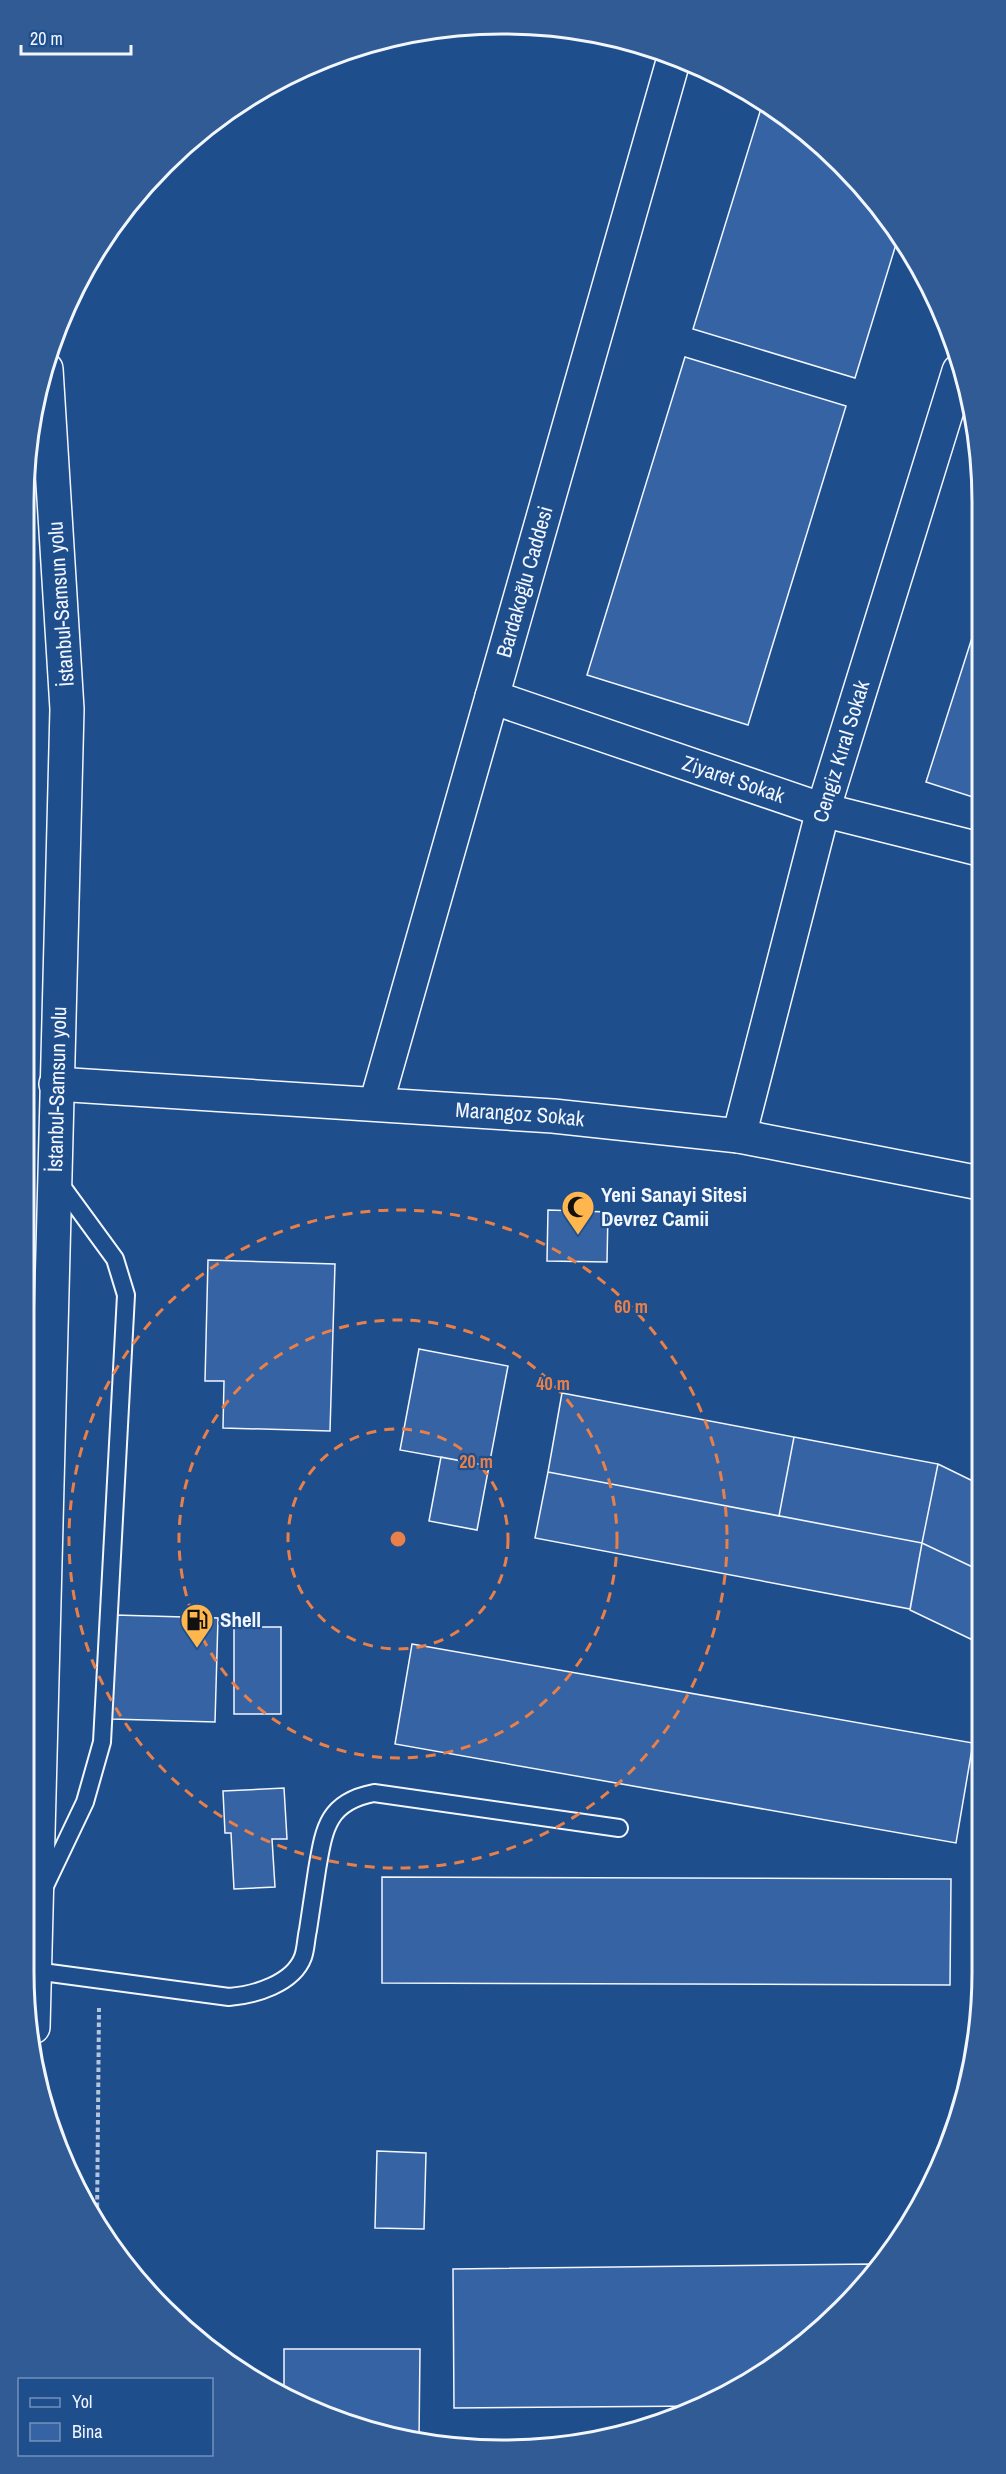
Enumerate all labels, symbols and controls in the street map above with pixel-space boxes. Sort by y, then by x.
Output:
scale bar [21,18,130,56]
text: 20 m [30,26,63,51]
street label: Bardakoğlu Caddesi [489,503,560,661]
street label: İstanbul-Samsun yolu [40,520,81,688]
street label: Cengiz Kıral Sokak [805,676,876,826]
street label: Ziyaret Sokak [678,748,789,810]
street label: İstanbul-Samsun yolu [40,1006,73,1172]
street label: Marangoz Sokak [455,1095,586,1133]
place label: Yeni Sanayi Sitesi Devrez Camii [601,1180,747,1233]
mosque icon: Yeni Sanayi Sitesi Devrez Camii [560,1189,596,1236]
text: 60 m [614,1294,648,1319]
text: 40 m [536,1371,570,1396]
text: 20 m [459,1449,493,1474]
centre of rings [388,1529,408,1549]
fuel station icon: Shell [179,1602,215,1649]
place label: Shell [220,1605,261,1634]
legend [18,2378,213,2456]
text: Yol [72,2389,92,2414]
text: Bina [72,2419,102,2444]

